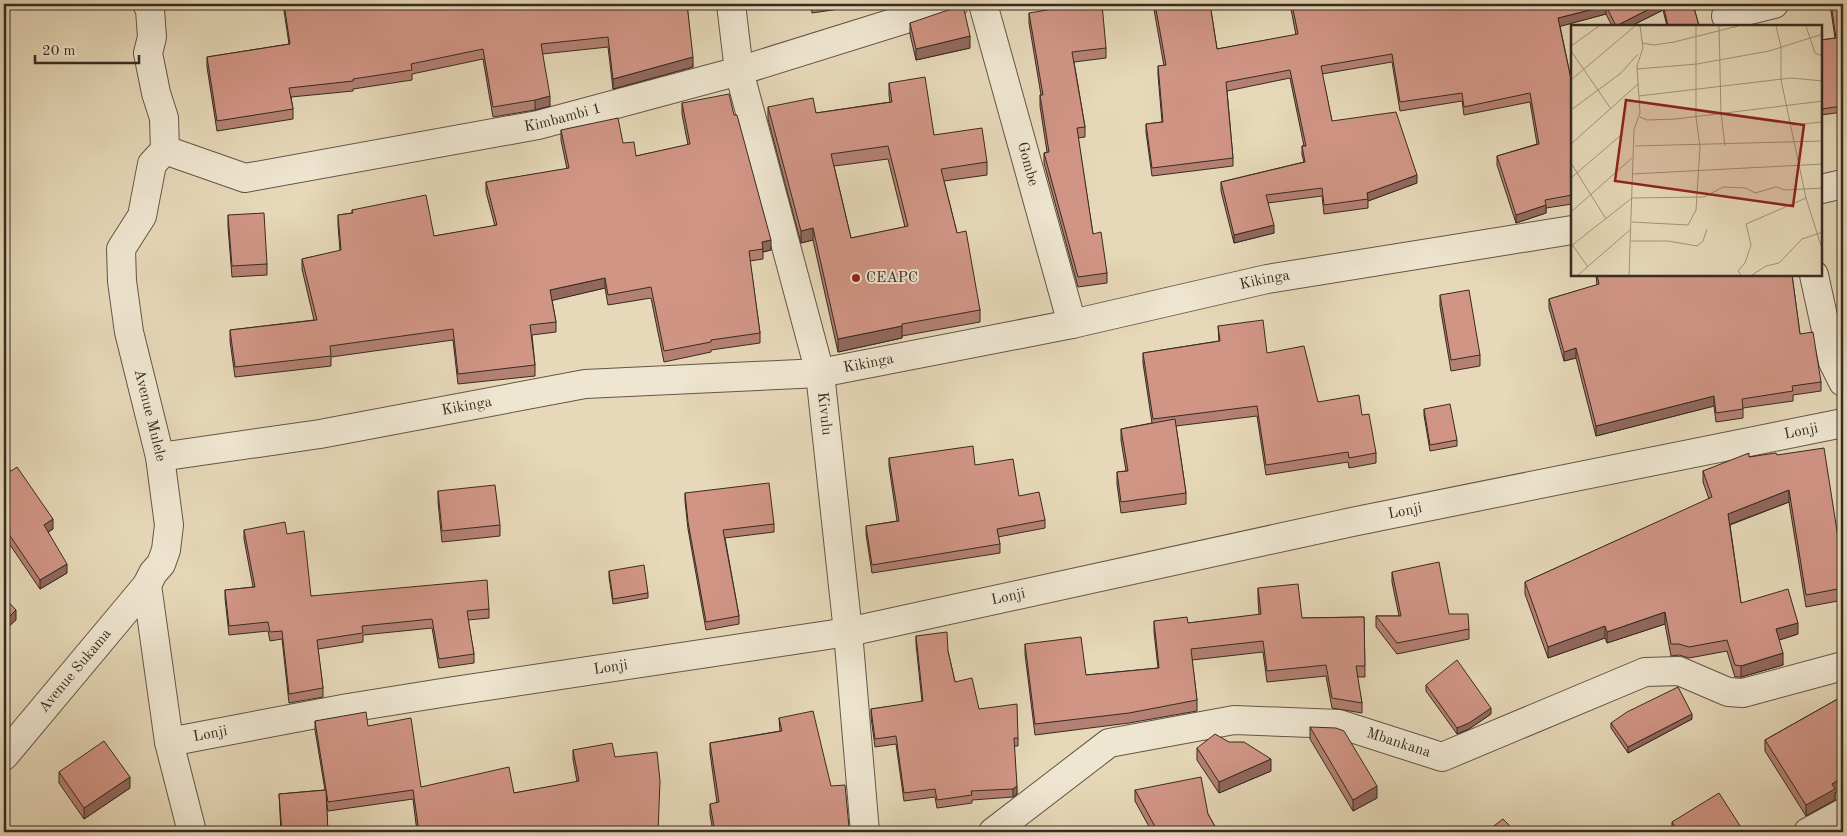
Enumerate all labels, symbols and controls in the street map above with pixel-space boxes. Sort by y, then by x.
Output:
inset map [1571,25,1822,276]
scale bar [35,32,139,64]
text: 20 m [42,44,76,59]
street label: Kimbambi 1 [523,101,603,135]
street label: Gombe [1014,140,1041,188]
street label: Kikinga [1238,268,1292,293]
place label: CEAPC [866,271,918,286]
marker: CEAPC [850,272,862,284]
street label: Kikinga [842,351,896,376]
street label: Avenue Mulele [131,368,168,462]
street label: Kivulu [815,391,834,436]
street label: Kikinga [440,394,494,418]
street label: Lonji [1783,421,1820,442]
street label: Lonji [1387,501,1424,522]
street label: Lonji [990,586,1027,608]
street label: Avenue Sukama [36,626,115,715]
street label: Lonji [593,658,629,678]
street label: Lonji [192,724,229,745]
street label: Mbankana [1365,726,1433,761]

